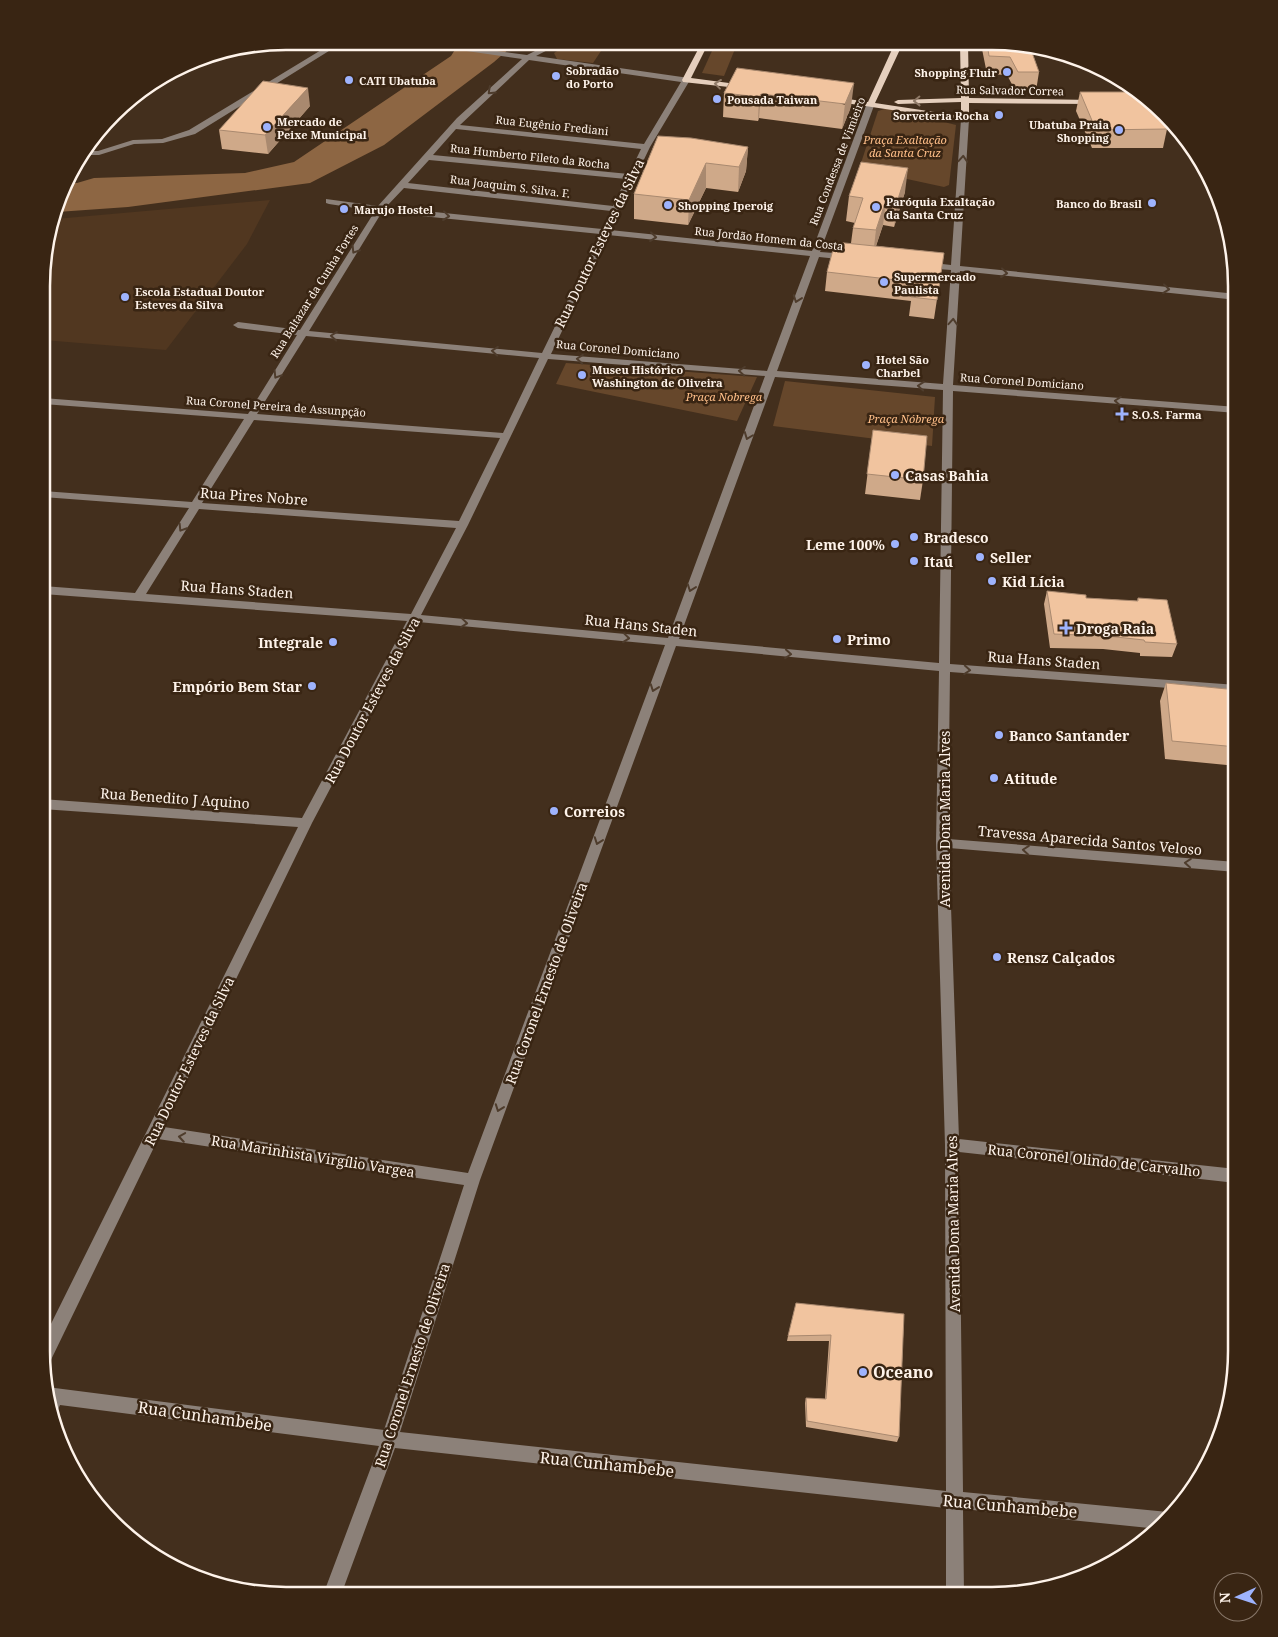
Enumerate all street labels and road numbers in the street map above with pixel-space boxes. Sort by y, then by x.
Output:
street label: Rua Salvador Correa [956,82,1064,98]
street label: Rua Condessa de Vimieiro [806,95,868,227]
street label: Rua Eugênio Frediani [495,112,610,138]
street label: Rua Humberto Fileto da Rocha [449,140,611,172]
street label: Rua Doutor Esteves da Silva [550,155,648,331]
street label: Rua Joaquim S. Silva. F. [449,171,571,201]
street label: Rua Baltazar da Cunha Fortes [267,221,361,361]
street label: Rua Jordão Homem da Costa [694,223,844,253]
street label: Rua Coronel Domiciano [556,336,680,362]
street label: Rua Coronel Domiciano [960,369,1084,393]
street label: Rua Coronel Pereira de Assunpção [186,392,366,420]
street label: Rua Pires Nobre [199,483,309,509]
street label: Rua Hans Staden [180,576,294,602]
street label: Rua Hans Staden [584,610,698,640]
street label: Rua Doutor Esteves da Silva [320,614,424,786]
street label: Rua Hans Staden [987,647,1101,673]
street label: Avenida Dona Maria Alves [935,731,954,907]
street label: Rua Benedito J Aquino [100,783,250,813]
street label: Travessa Aparecida Santos Veloso [977,821,1203,859]
street label: Rua Coronel Ernesto de Oliveira [501,879,591,1087]
street label: Rua Doutor Esteves da Silva [140,973,238,1149]
street label: Rua Marinhista Virgílio Vargea [210,1131,416,1182]
street label: Avenida Dona Maria Alves [942,1135,964,1313]
street label: Rua Coronel Olindo de Carvalho [987,1139,1201,1181]
street label: Rua Coronel Ernesto de Oliveira [370,1260,454,1469]
street label: Rua Cunhambebe [137,1396,273,1436]
street label: Rua Cunhambebe [539,1446,675,1482]
street label: Rua Cunhambebe [942,1489,1078,1523]

